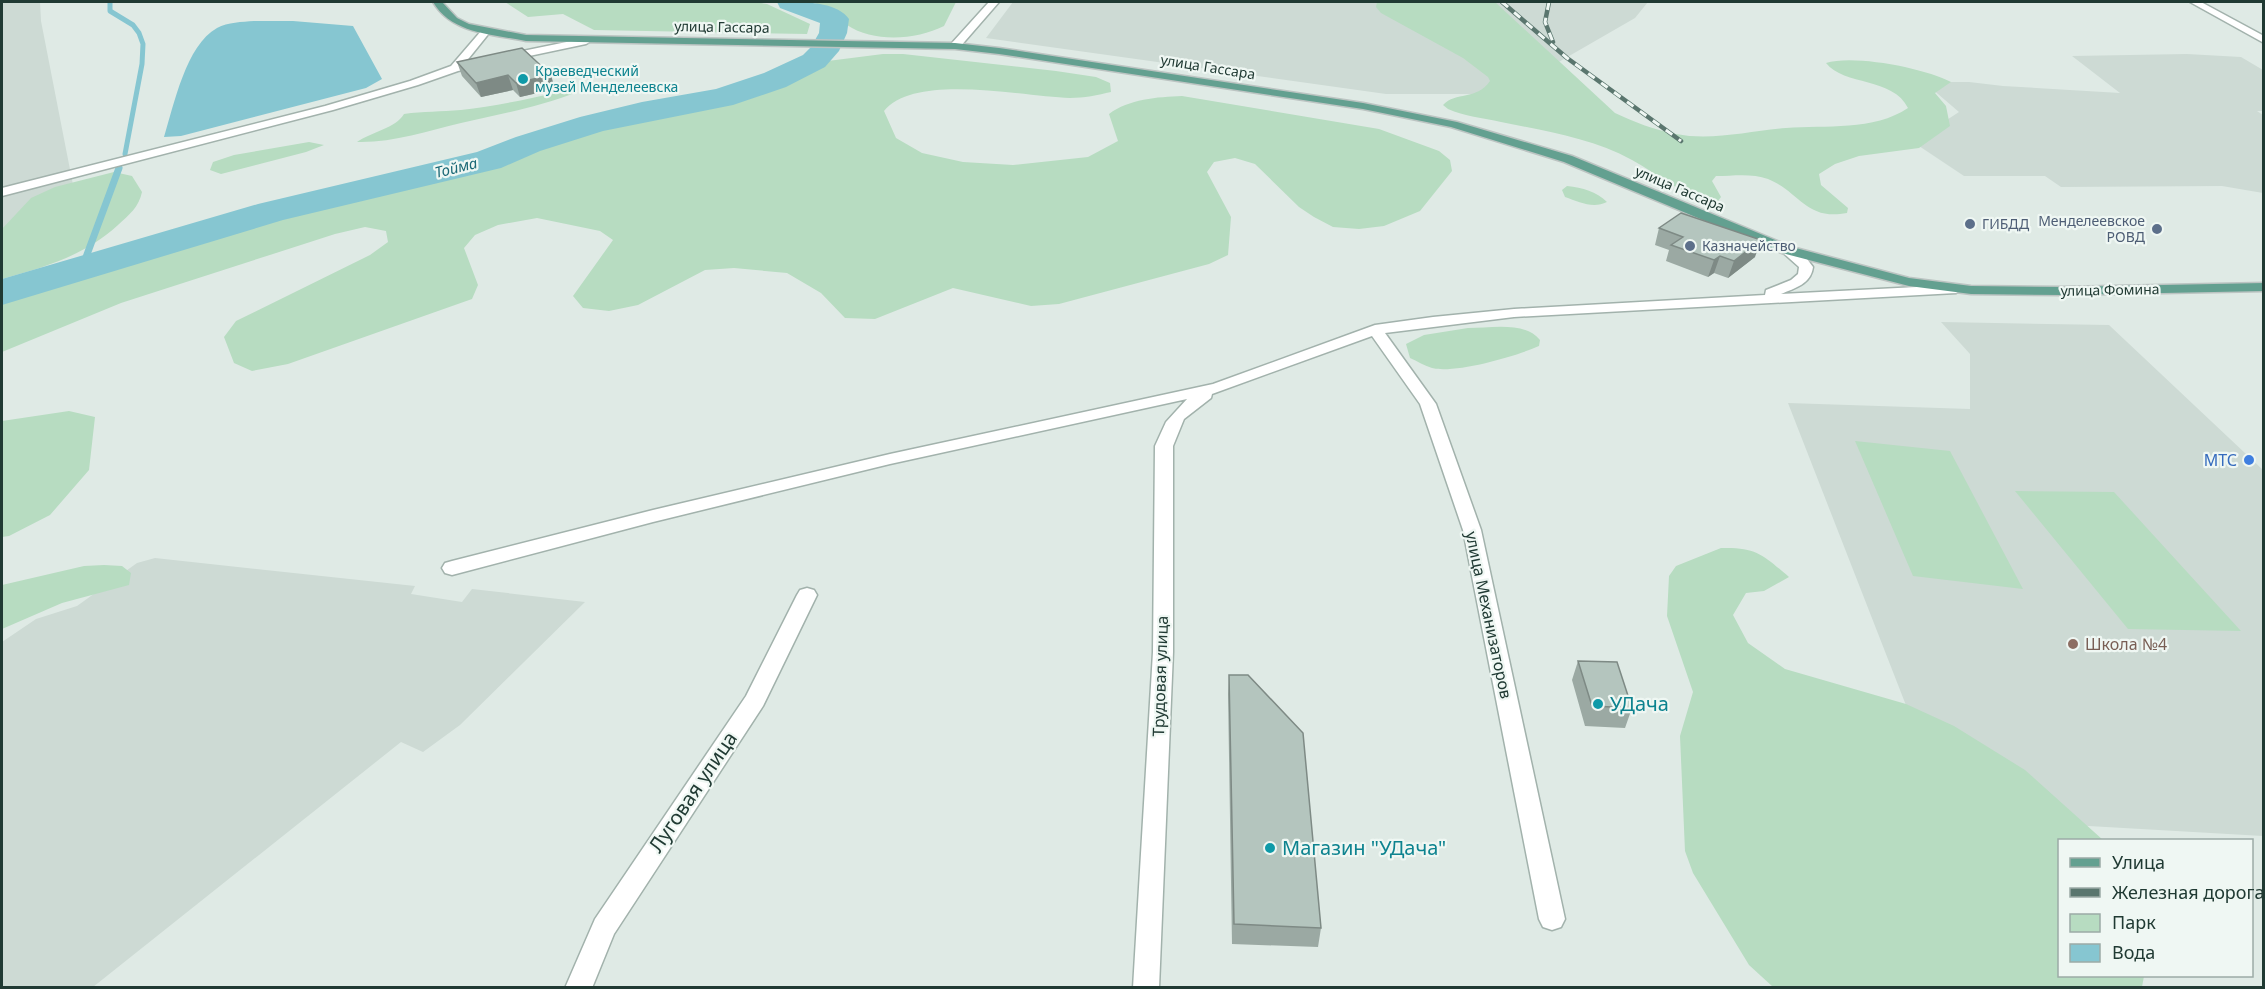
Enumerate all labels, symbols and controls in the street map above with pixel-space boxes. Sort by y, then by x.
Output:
street label: улица Гассара [674,16,770,37]
street label: улица Гассара [1159,50,1257,83]
place label: Краеведческий музей Менделеевска [535,61,678,96]
marker: Краеведческий музей Менделеевска [516,72,530,86]
water label: Тойма [432,152,480,182]
street label: улица Гассара [1633,161,1728,216]
place label: Менделеевское РОВД [2038,211,2146,246]
place label: ГИБДД [1982,214,2030,233]
marker: ГИБДД [1963,217,1977,231]
marker: Менделеевское РОВД [2150,222,2164,236]
place label: Казначейство [1702,236,1796,255]
marker: Казначейство [1683,239,1697,253]
street label: улица Фомина [2060,279,2160,300]
place label: МТС [2204,449,2237,471]
marker: МТС [2242,453,2256,467]
street label: улица Механизаторов [1461,529,1517,701]
street label: Трудовая улица [1147,615,1173,737]
place label: Школа №4 [2085,633,2167,655]
marker: Школа №4 [2066,637,2080,651]
place label: УДача [1610,690,1669,717]
marker: УДача [1591,697,1605,711]
street label: Луговая улица [642,726,743,857]
place label: Магазин "УДача" [1282,834,1446,861]
legend [2058,839,2253,977]
marker: Магазин "УДача" [1263,841,1277,855]
text: Улица [2112,850,2165,874]
text: Железная дорога [2112,880,2264,904]
text: Парк [2112,910,2156,934]
text: Вода [2112,940,2155,964]

